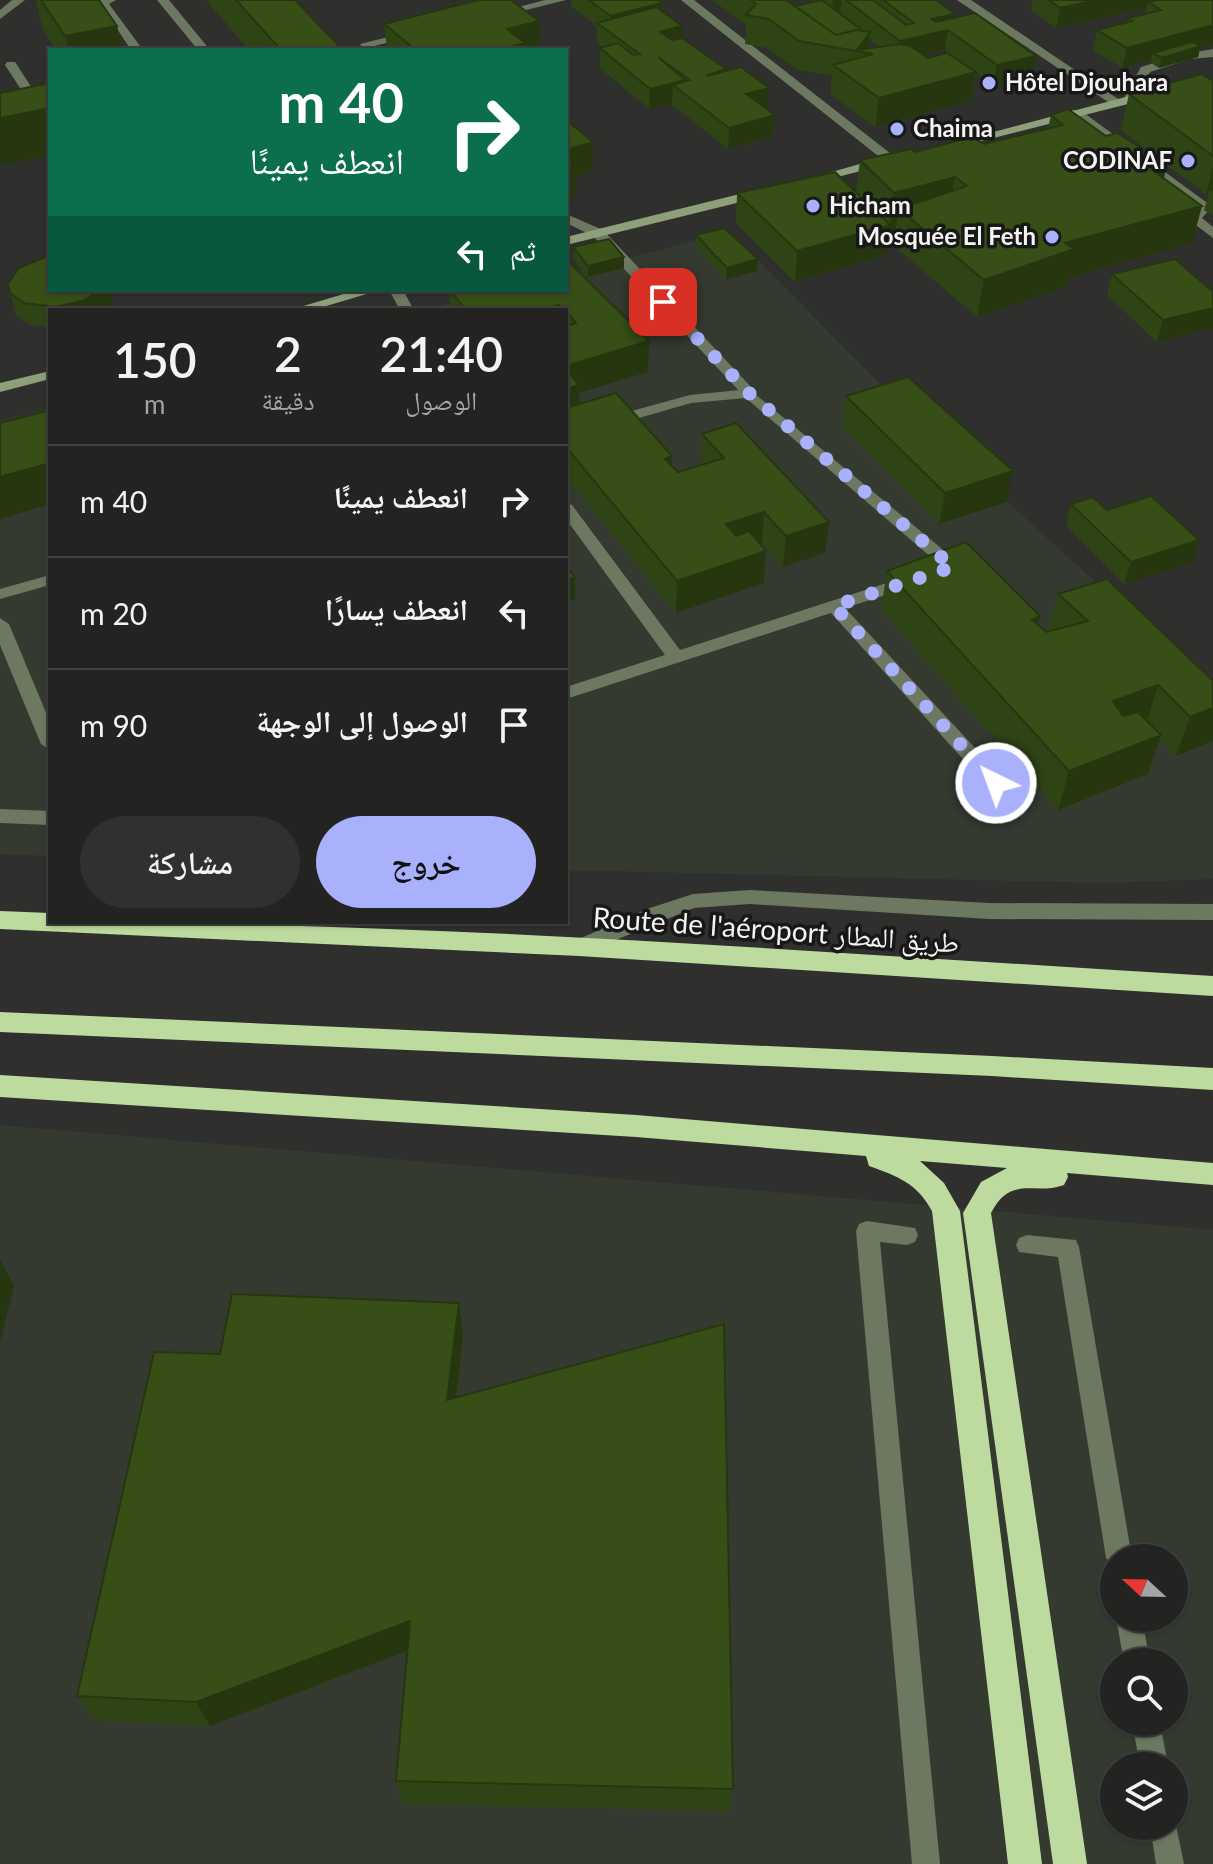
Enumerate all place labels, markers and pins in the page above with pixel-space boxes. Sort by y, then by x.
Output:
place label: Hôtel Djouhara [1005,67,1168,96]
marker: Hôtel Djouhara [980,74,998,92]
place label: Chaima [913,113,993,142]
marker: Chaima [888,120,906,138]
place label: CODINAF [1063,145,1172,174]
marker: CODINAF [1179,152,1197,170]
place label: Hicham [829,190,911,219]
marker: Hicham [804,197,822,215]
place label: Mosquée El Feth [858,221,1036,250]
marker: Mosquée El Feth [1043,228,1061,246]
pin [629,268,697,336]

